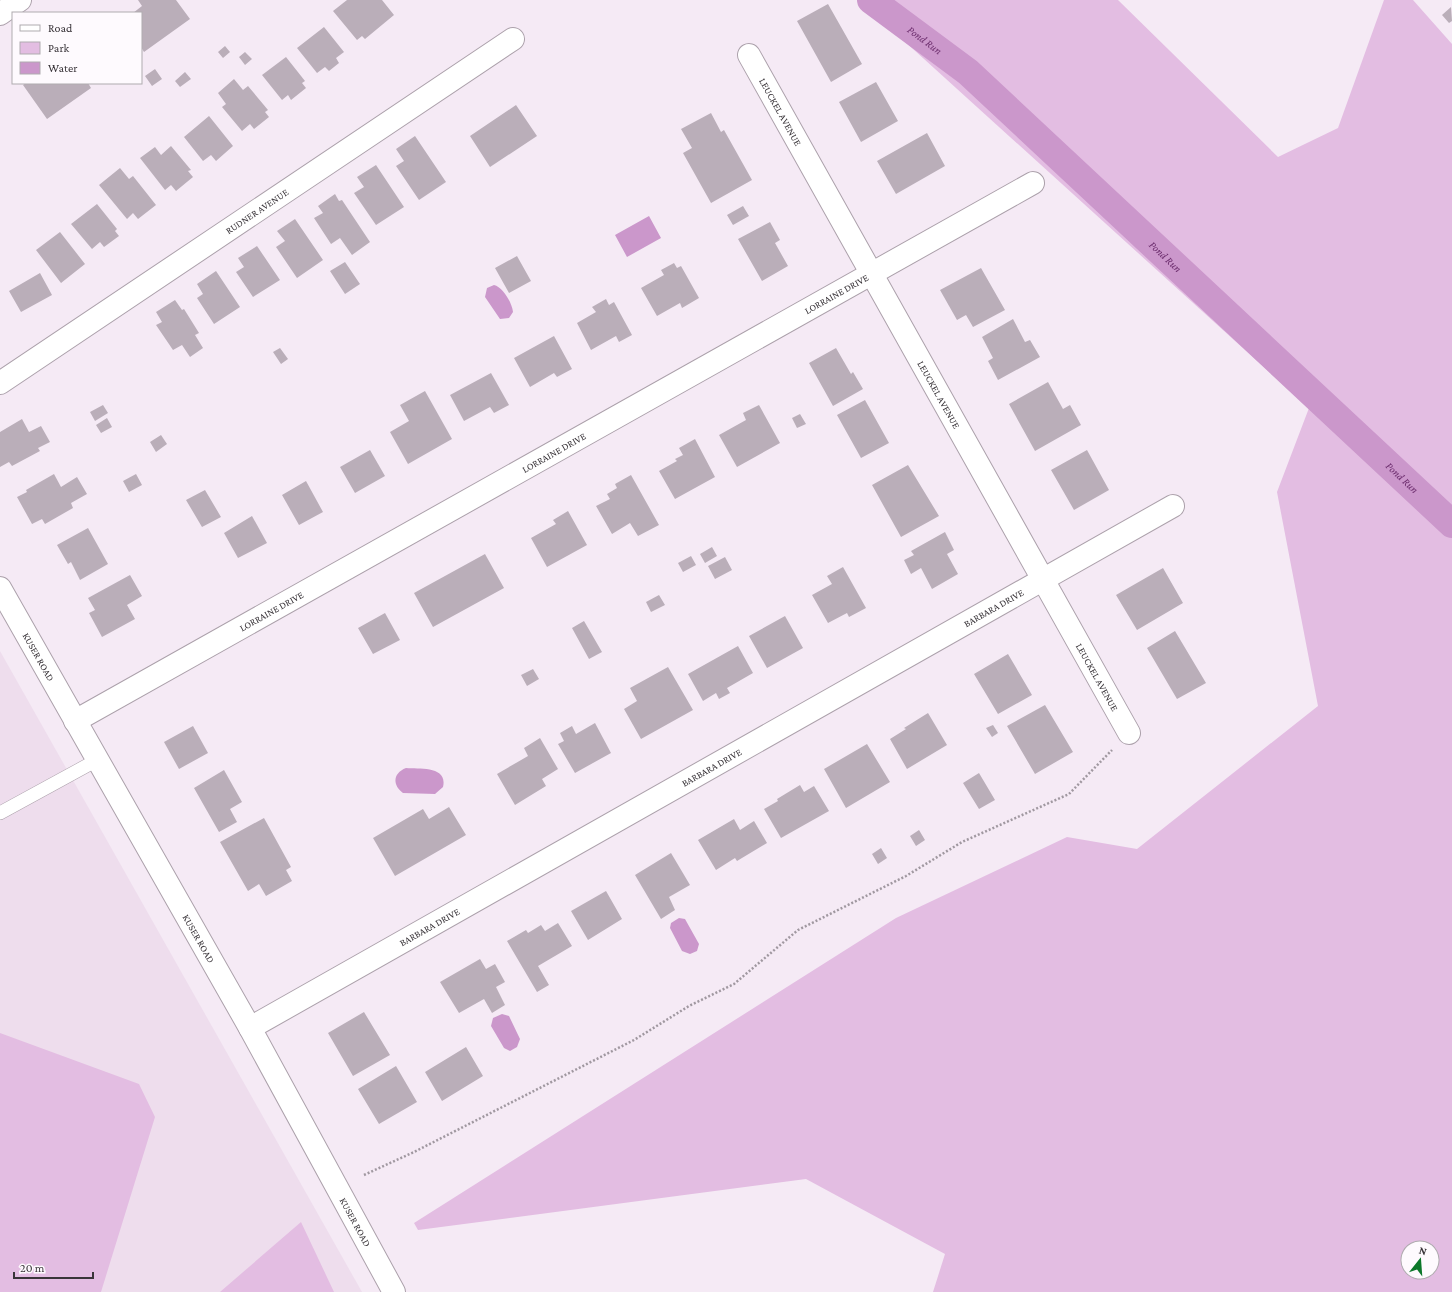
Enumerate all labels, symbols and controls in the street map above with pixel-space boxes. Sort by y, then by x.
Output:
legend [12,12,142,84]
text: Road [48,21,73,35]
water label: Pond Run [905,23,945,57]
text: Park [48,41,70,55]
text: Water [48,61,78,75]
street label: LEUCKEL AVENUE [757,76,804,148]
street label: RUDNER AVENUE [223,186,291,236]
water label: Pond Run [1147,238,1184,275]
street label: LORRAINE DRIVE [803,271,871,316]
street label: LEUCKEL AVENUE [915,359,962,431]
street label: LORRAINE DRIVE [520,430,588,475]
water label: Pond Run [1384,460,1421,496]
street label: BARBARA DRIVE [962,586,1026,629]
street label: LORRAINE DRIVE [238,589,306,634]
street label: KUSER ROAD [20,631,57,683]
street label: LEUCKEL AVENUE [1074,641,1121,714]
street label: BARBARA DRIVE [680,746,744,789]
street label: BARBARA DRIVE [398,905,462,948]
street label: KUSER ROAD [181,912,217,965]
street label: KUSER ROAD [338,1196,373,1249]
north arrow [1400,1240,1440,1280]
text: N [1418,1244,1429,1257]
scale bar [14,1254,93,1280]
text: 20 m [20,1261,45,1275]

